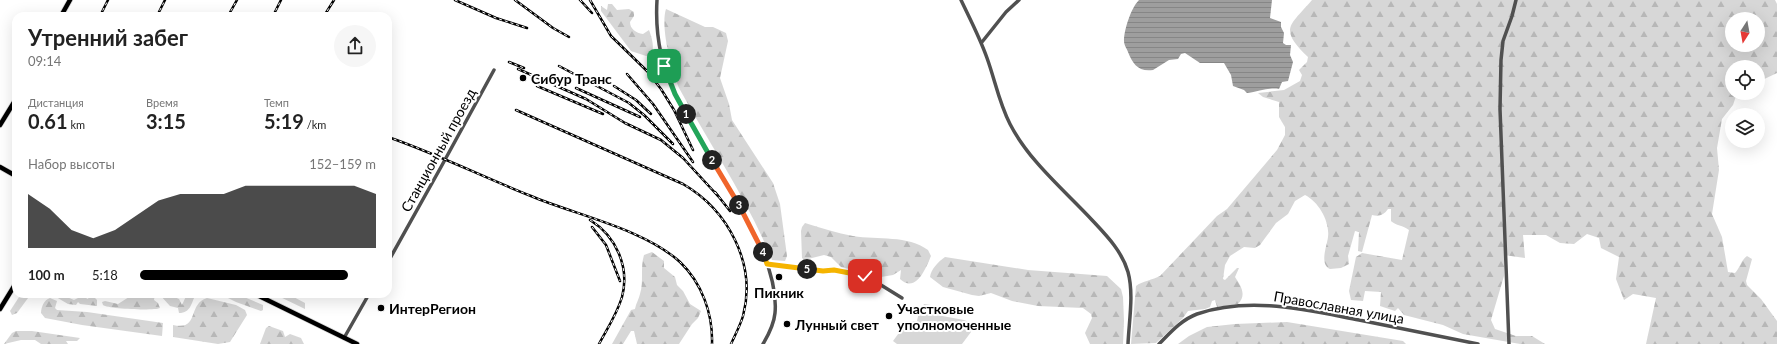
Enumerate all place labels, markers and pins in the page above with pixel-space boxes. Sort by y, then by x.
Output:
pin [647,49,681,83]
place label: Сибур Транс [531,70,612,87]
marker: Сибур Транс [518,73,528,83]
pin: 1 [676,104,696,124]
pin: 2 [702,150,722,170]
pin: 3 [729,195,749,215]
pin: 4 [753,242,773,262]
pin: 5 [797,259,817,279]
pin [848,259,882,293]
marker: Пикник [774,272,784,282]
place label: Пикник [754,284,804,301]
place label: ИнтерРегион [389,300,476,317]
place label: Участковые уполномоченные [896,300,1012,333]
marker: ИнтерРегион [376,303,386,313]
marker: Участковые уполномоченные [884,311,894,321]
place label: Лунный свет [794,316,880,333]
marker: Лунный свет [782,319,792,329]

